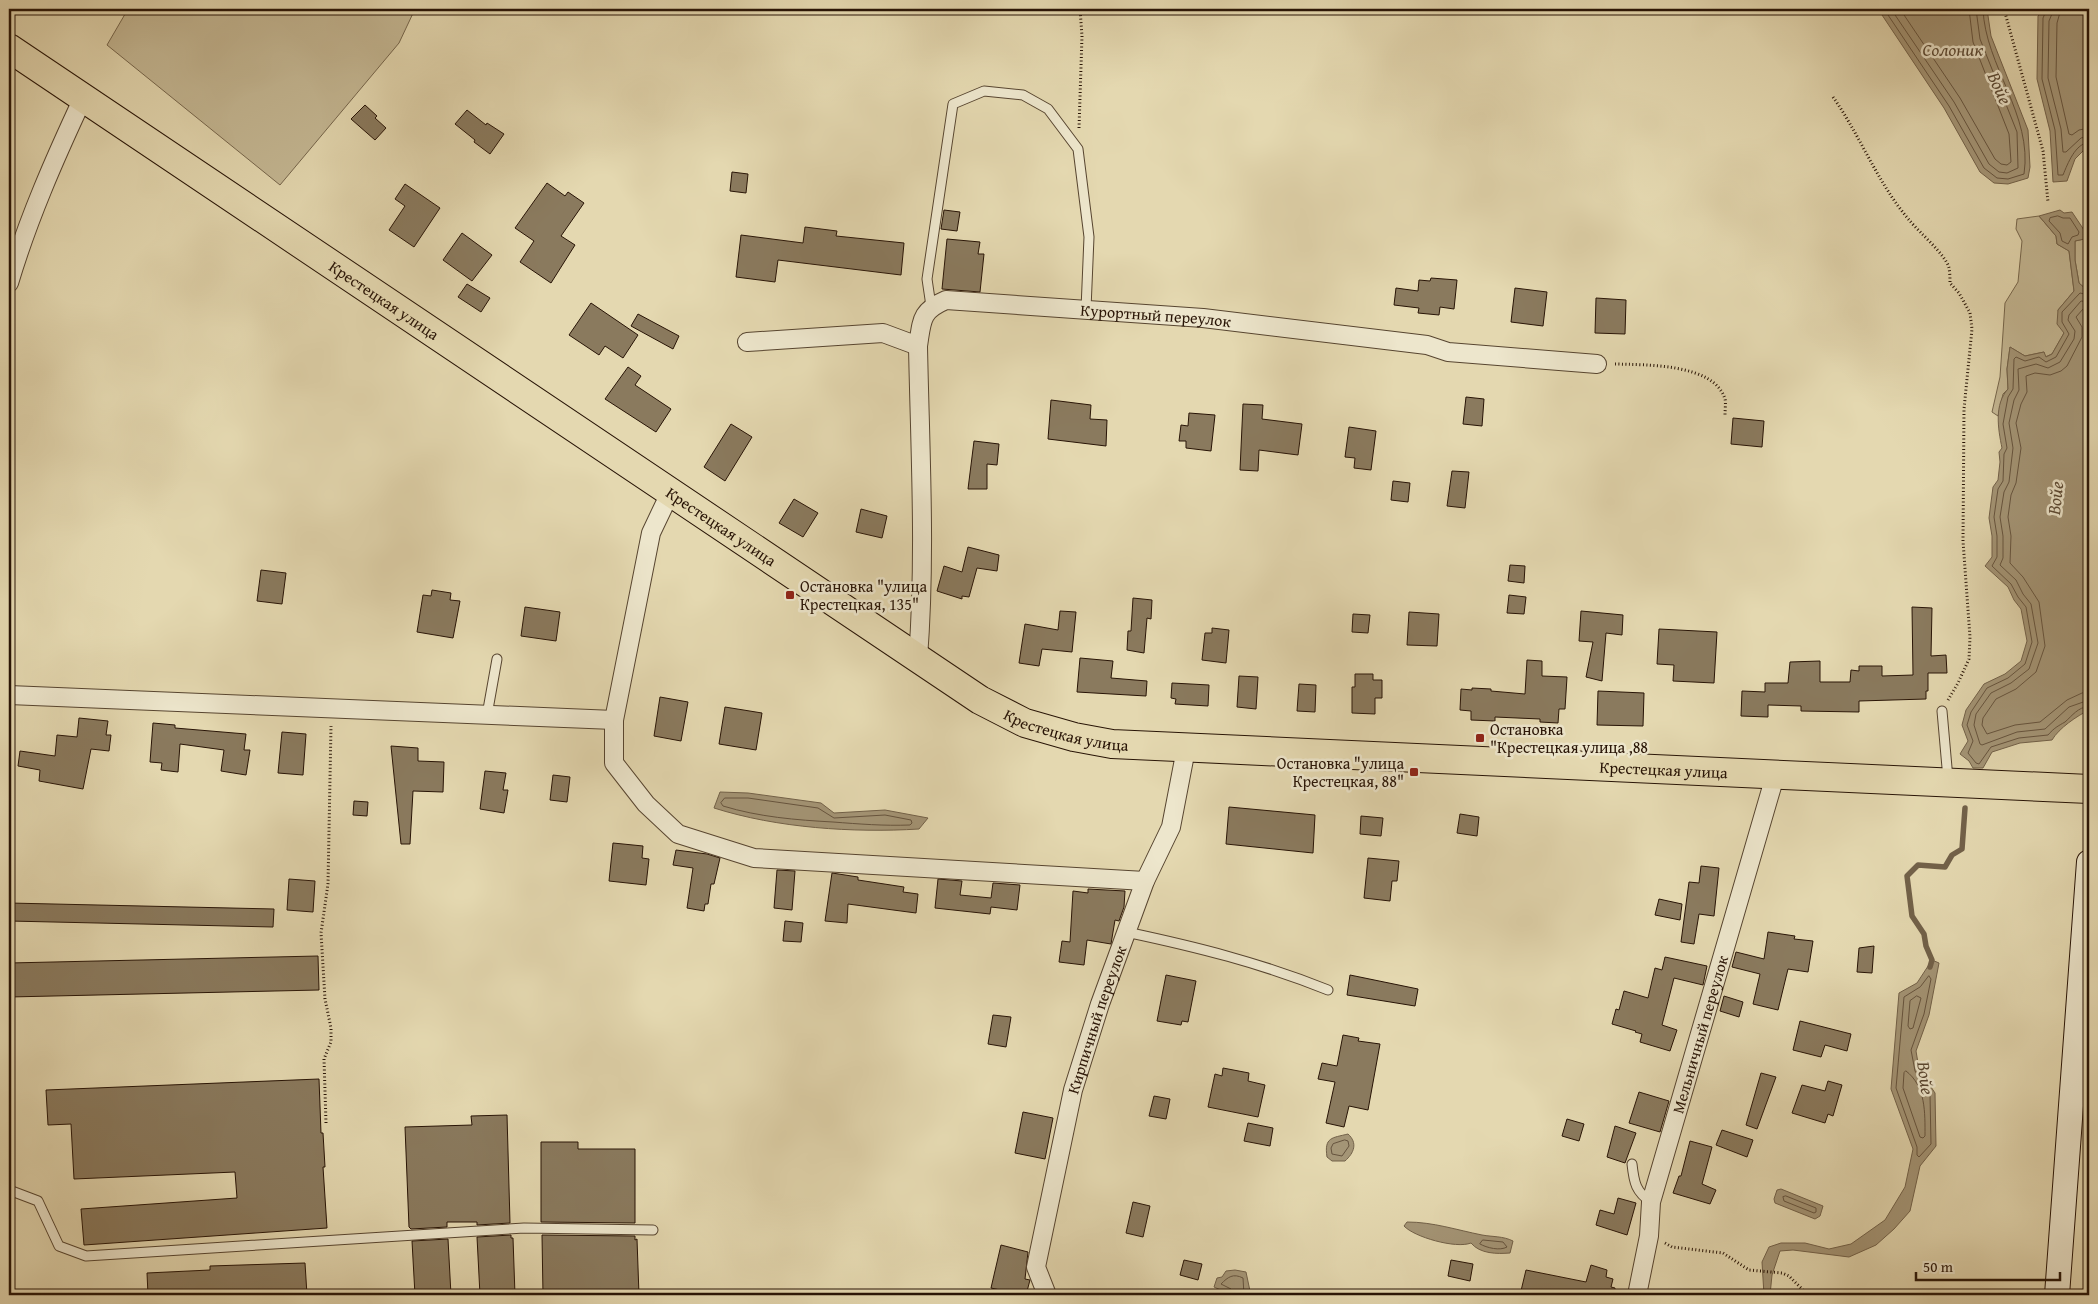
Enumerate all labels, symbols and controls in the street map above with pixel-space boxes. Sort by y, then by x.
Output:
water label: Солоник [1923,36,1984,63]
water label: Войе [1980,66,2019,109]
street label: Крестецкая улица [324,254,445,346]
street label: Курортный переулок [1080,297,1233,333]
water label: Войе [2040,480,2070,517]
street label: Крестецкая улица [661,481,782,572]
place label: Остановка "улица Крестецкая, 135" [800,574,928,616]
marker: Остановка "улица Крестецкая, 135" [784,589,796,601]
street label: Крестецкая улица [1000,702,1129,757]
place label: Остановка "Крестецкая улица ,88 [1490,717,1648,759]
marker: Остановка "Крестецкая улица ,88 [1474,732,1486,744]
place label: Остановка "улица Крестецкая, 88" [1277,751,1404,793]
street label: Крестецкая улица [1599,754,1729,784]
marker: Остановка "улица Крестецкая, 88" [1408,766,1420,778]
street label: Кирпичный переулок [1061,942,1133,1097]
street label: Мельничный переулок [1665,952,1734,1116]
water label: Войе [1910,1059,1942,1096]
scale bar [1916,1249,2059,1281]
text: 50 m [1923,1256,1954,1277]

